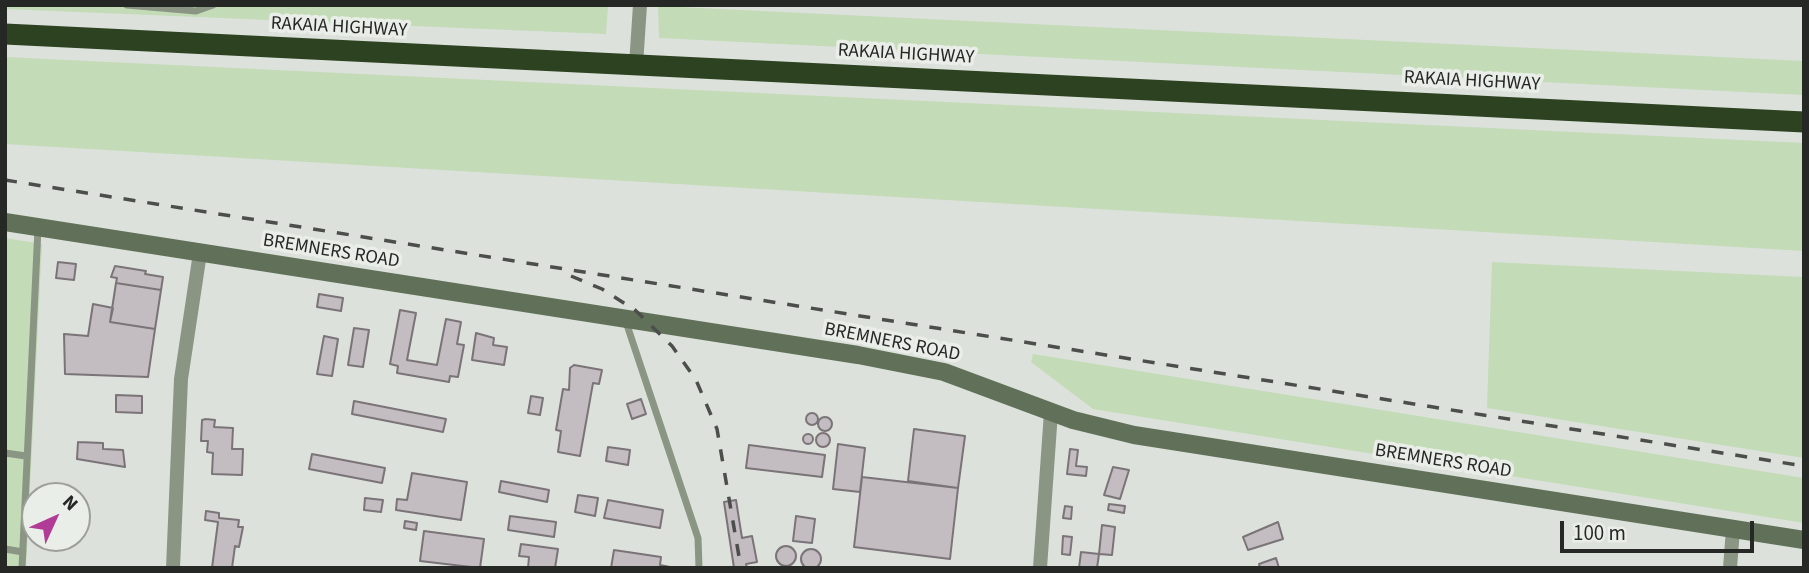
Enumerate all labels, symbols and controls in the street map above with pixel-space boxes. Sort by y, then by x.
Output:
street label: RAKAIA HIGHWAY [270,13,408,43]
street label: RAKAIA HIGHWAY [837,40,975,70]
street label: RAKAIA HIGHWAY [1403,67,1541,97]
street label: BREMNERS ROAD [261,230,401,274]
street label: BREMNERS ROAD [822,319,962,367]
street label: BREMNERS ROAD [1373,440,1513,484]
north arrow [21,482,91,552]
text: N [56,489,84,517]
scale bar [1564,506,1758,550]
text: 100 m [1573,518,1626,548]

